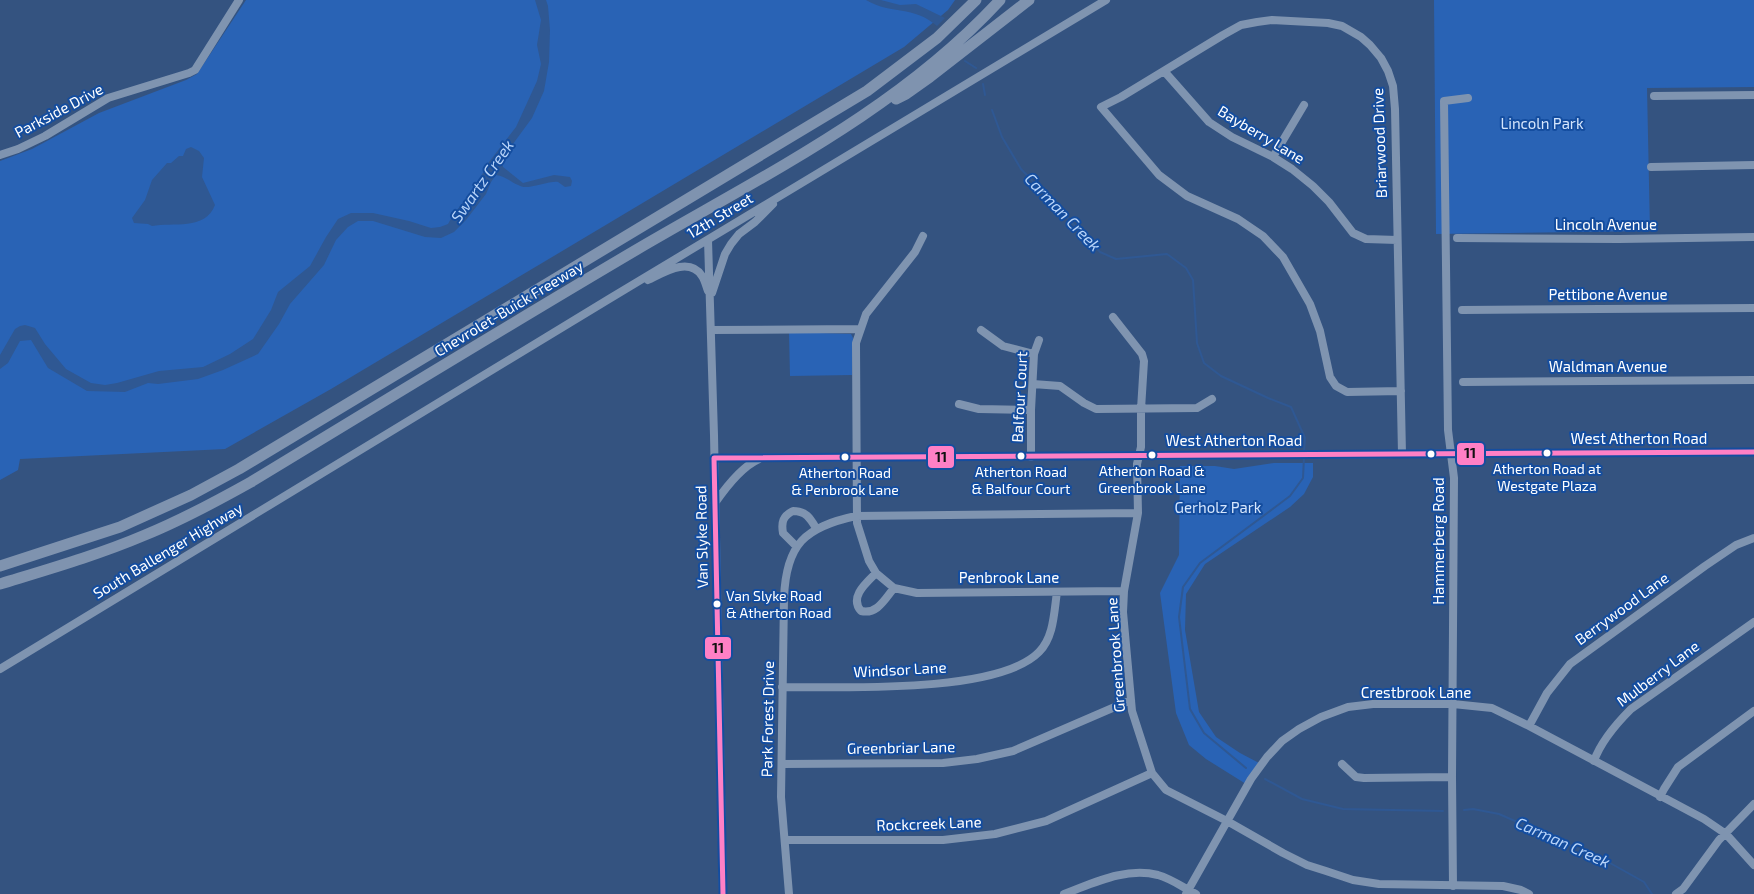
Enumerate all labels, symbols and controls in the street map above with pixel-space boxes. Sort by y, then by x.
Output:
street label: Parkside Drive [11,79,106,141]
street label: Briarwood Drive [1368,88,1390,198]
street label: Bayberry Lane [1215,101,1308,167]
park label: Lincoln Park [1500,114,1584,132]
water label: Swartz Creek [446,136,517,226]
water label: Carman Creek [1021,169,1105,255]
street label: 12th Street [683,188,756,242]
street label: Lincoln Avenue [1555,215,1657,233]
street label: Chevrolet-Buick Freeway [431,256,586,360]
street label: Pettibone Avenue [1548,285,1668,303]
street label: Balfour Court [1008,351,1030,443]
street label: Waldman Avenue [1549,357,1667,375]
street label: West Atherton Road [1571,429,1707,447]
street label: West Atherton Road [1166,431,1302,449]
line badge: 11 [1456,442,1485,466]
text: 11 [1464,444,1476,461]
line badge: 11 [927,445,955,469]
text: 11 [935,448,947,465]
marker: Atherton Road at Westgate Plaza [1542,448,1552,458]
unlabelled marker [1426,449,1436,459]
marker: Atherton Road & Greenbrook Lane [1147,450,1157,460]
marker: Atherton Road & Balfour Court [1016,451,1026,461]
marker: Atherton Road & Penbrook Lane [840,452,850,462]
place label: Atherton Road at Westgate Plaza [1493,460,1601,494]
place label: Atherton Road & Greenbrook Lane [1098,462,1206,496]
place label: Atherton Road & Balfour Court [972,463,1070,497]
place label: Atherton Road & Penbrook Lane [791,464,899,498]
street label: Hammerberg Road [1429,477,1447,605]
street label: Van Slyke Road [691,485,711,589]
street label: South Ballenger Highway [89,498,246,602]
park label: Gerholz Park [1175,498,1262,516]
street label: Penbrook Lane [959,568,1059,586]
street label: Berrywood Lane [1571,568,1672,648]
place label: Van Slyke Road & Atherton Road [726,587,832,621]
street label: Greenbrook Lane [1102,597,1128,713]
marker: Van Slyke Road & Atherton Road [712,599,722,609]
line badge: 11 [704,636,732,660]
street label: Mulberry Lane [1613,636,1702,710]
text: 11 [712,639,724,656]
street label: Windsor Lane [853,658,947,680]
street label: Park Forest Drive [757,661,777,777]
street label: Crestbrook Lane [1361,683,1471,701]
street label: Greenbriar Lane [847,737,955,757]
street label: Rockcreek Lane [876,812,982,834]
water label: Carman Creek [1513,812,1613,871]

